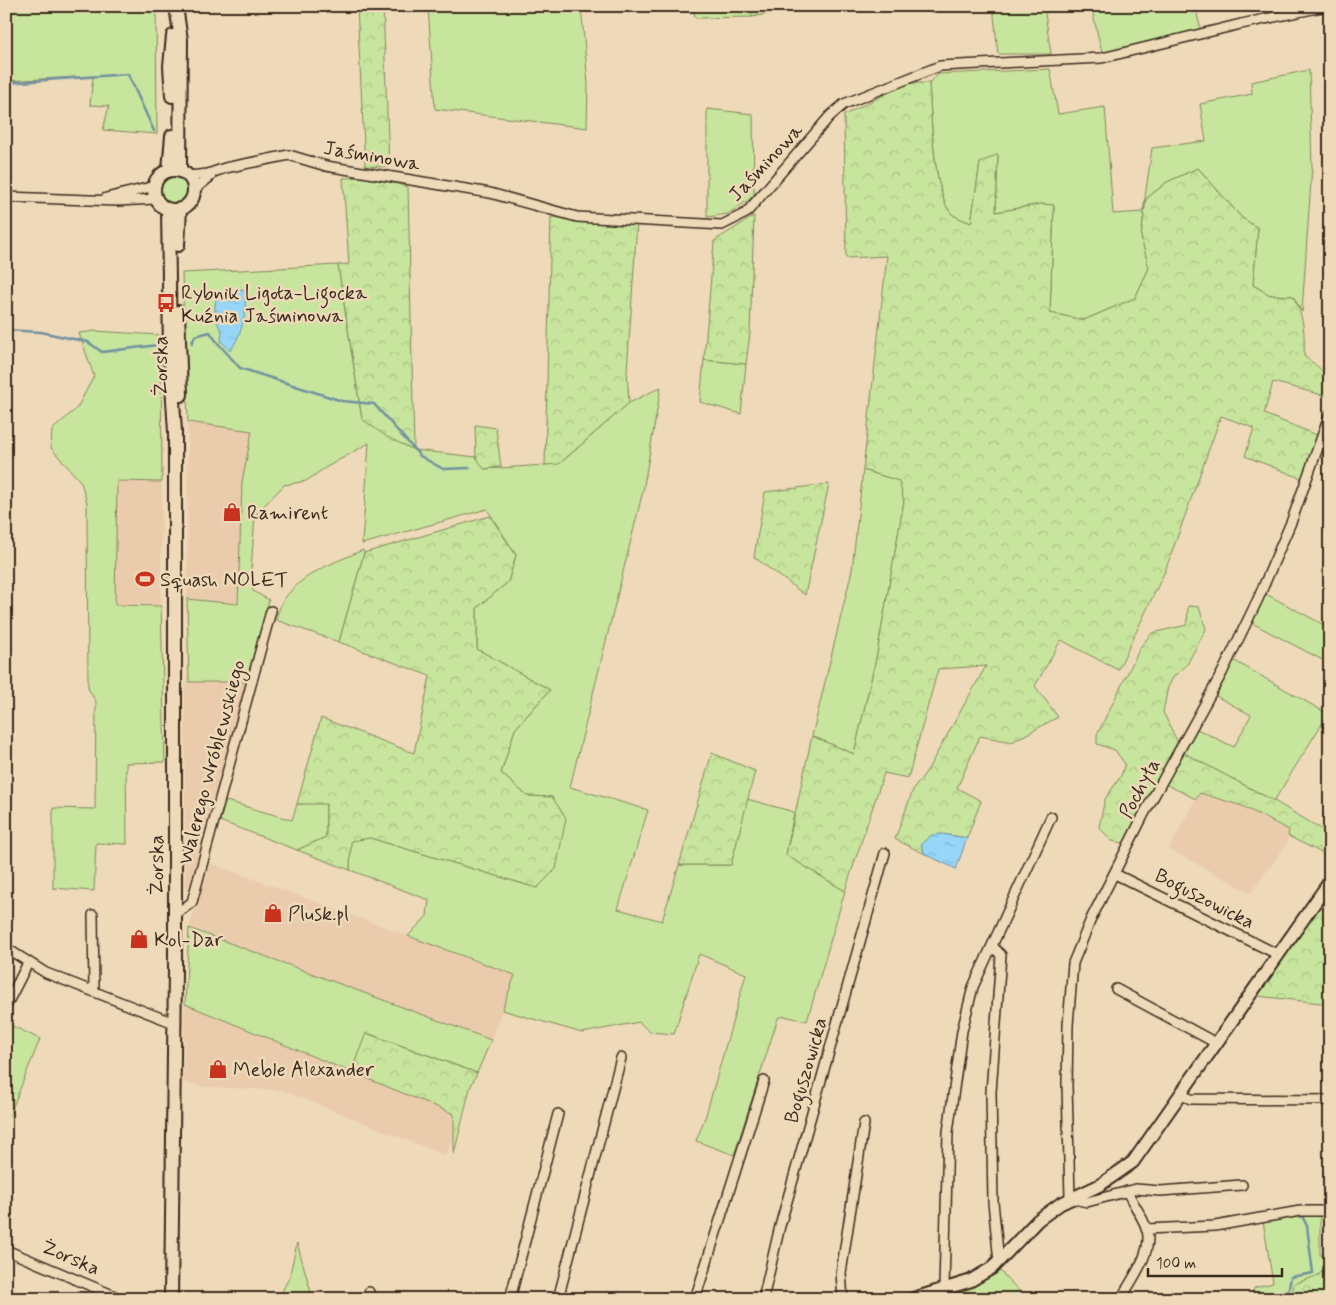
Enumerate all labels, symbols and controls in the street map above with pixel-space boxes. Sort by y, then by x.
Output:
street label: Jaśminowa [723,117,810,208]
street label: Jaśminowa [321,135,423,178]
place label: Rybnik Ligota-Ligocka Kuźnia Jaśminowa [181,280,368,330]
bus stop icon: Rybnik Ligota-Ligocka Kuźnia Jaśminowa [155,292,177,314]
street label: Żorska [148,336,175,396]
place label: Ramirent [247,500,328,527]
shop icon: Ramirent [221,501,243,523]
place label: Squash NOLET [160,567,288,594]
sports icon: Squash NOLET [134,568,156,590]
street label: Walerego Wróblewskiego [172,657,254,868]
street label: Pochyła [1113,754,1167,823]
street label: Żorska [144,835,171,895]
street label: Boguszowicka [1149,863,1259,938]
place label: Plusk.pl [288,901,349,928]
shop icon: Plusk.pl [262,902,284,924]
place label: Kol-Dar [154,927,224,954]
shop icon: Kol-Dar [128,928,150,950]
street label: Boguszowicka [778,1014,836,1127]
place label: Meble Alexander [233,1057,375,1084]
shop icon: Meble Alexander [207,1058,229,1080]
street label: Żorska [37,1234,104,1283]
scale bar [1148,1245,1282,1277]
text: 100 m [1156,1254,1196,1274]

